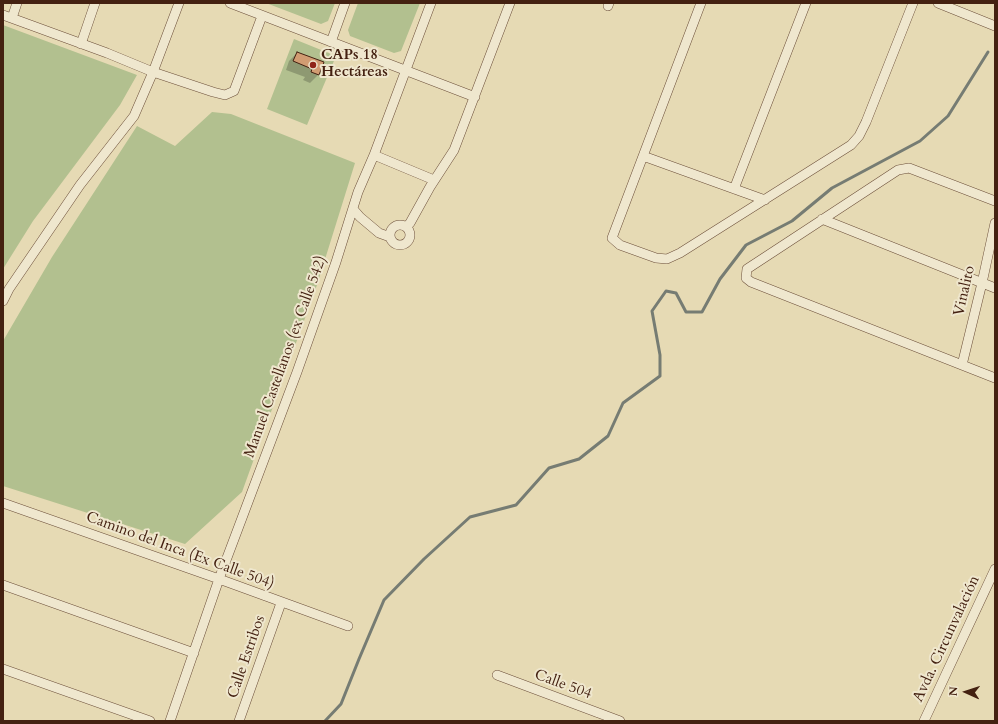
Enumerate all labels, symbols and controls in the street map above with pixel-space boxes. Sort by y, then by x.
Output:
place label: CAPs 18 Hectáreas [321,47,388,82]
marker: CAPs 18 Hectáreas [308,60,318,70]
street label: Manuel Castellanos (ex Calle 542) [241,254,331,460]
street label: Vinalito [950,264,980,318]
street label: Camino del Inca (Ex Calle 504) [83,509,277,593]
street label: Avda. Circunvalación [910,573,984,705]
street label: Calle Estribos [224,613,270,701]
street label: Calle 504 [532,666,594,704]
north arrow [946,672,986,712]
text: N [946,686,961,697]

